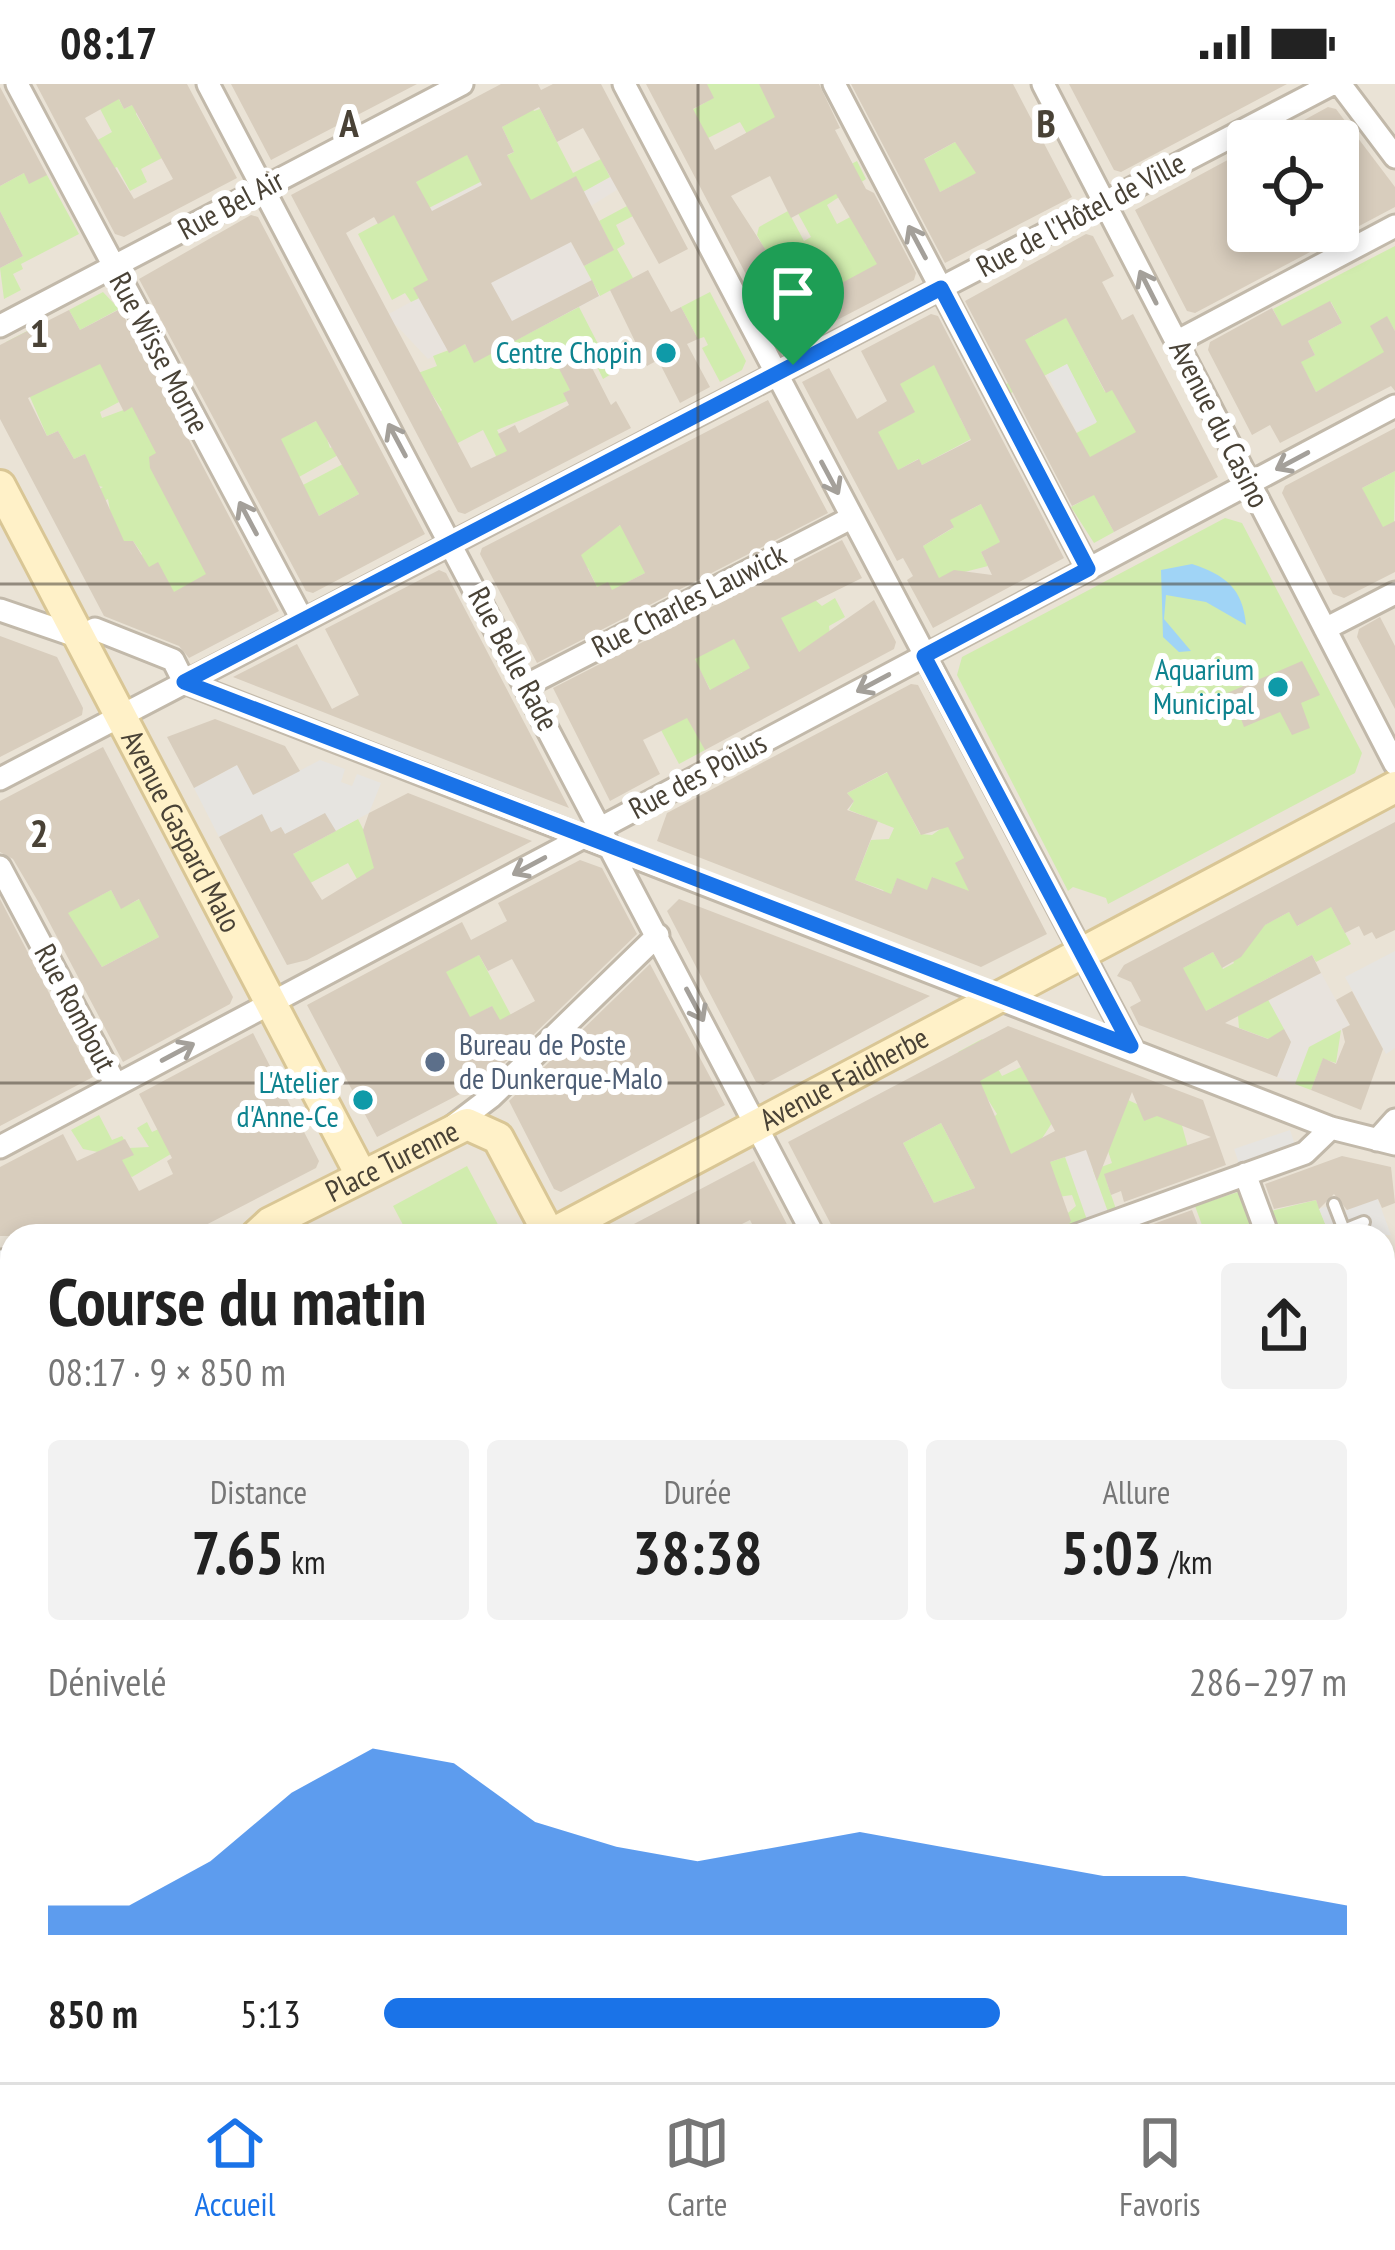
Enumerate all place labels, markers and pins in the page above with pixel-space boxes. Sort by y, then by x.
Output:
pin [742,242,844,365]
place label: Centre Chopin [496,332,642,371]
marker: Centre Chopin [653,340,679,366]
place label: Aquarium Municipal [1153,649,1254,722]
marker: Aquarium Municipal [1265,674,1291,700]
place label: Bureau de Poste de Dunkerque-Malo [459,1024,663,1097]
marker: Bureau de Poste de Dunkerque-Malo [422,1049,448,1075]
place label: L'Atelier d'Anne-Ce [237,1062,340,1135]
marker: L'Atelier d'Anne-Ce [350,1087,376,1113]

